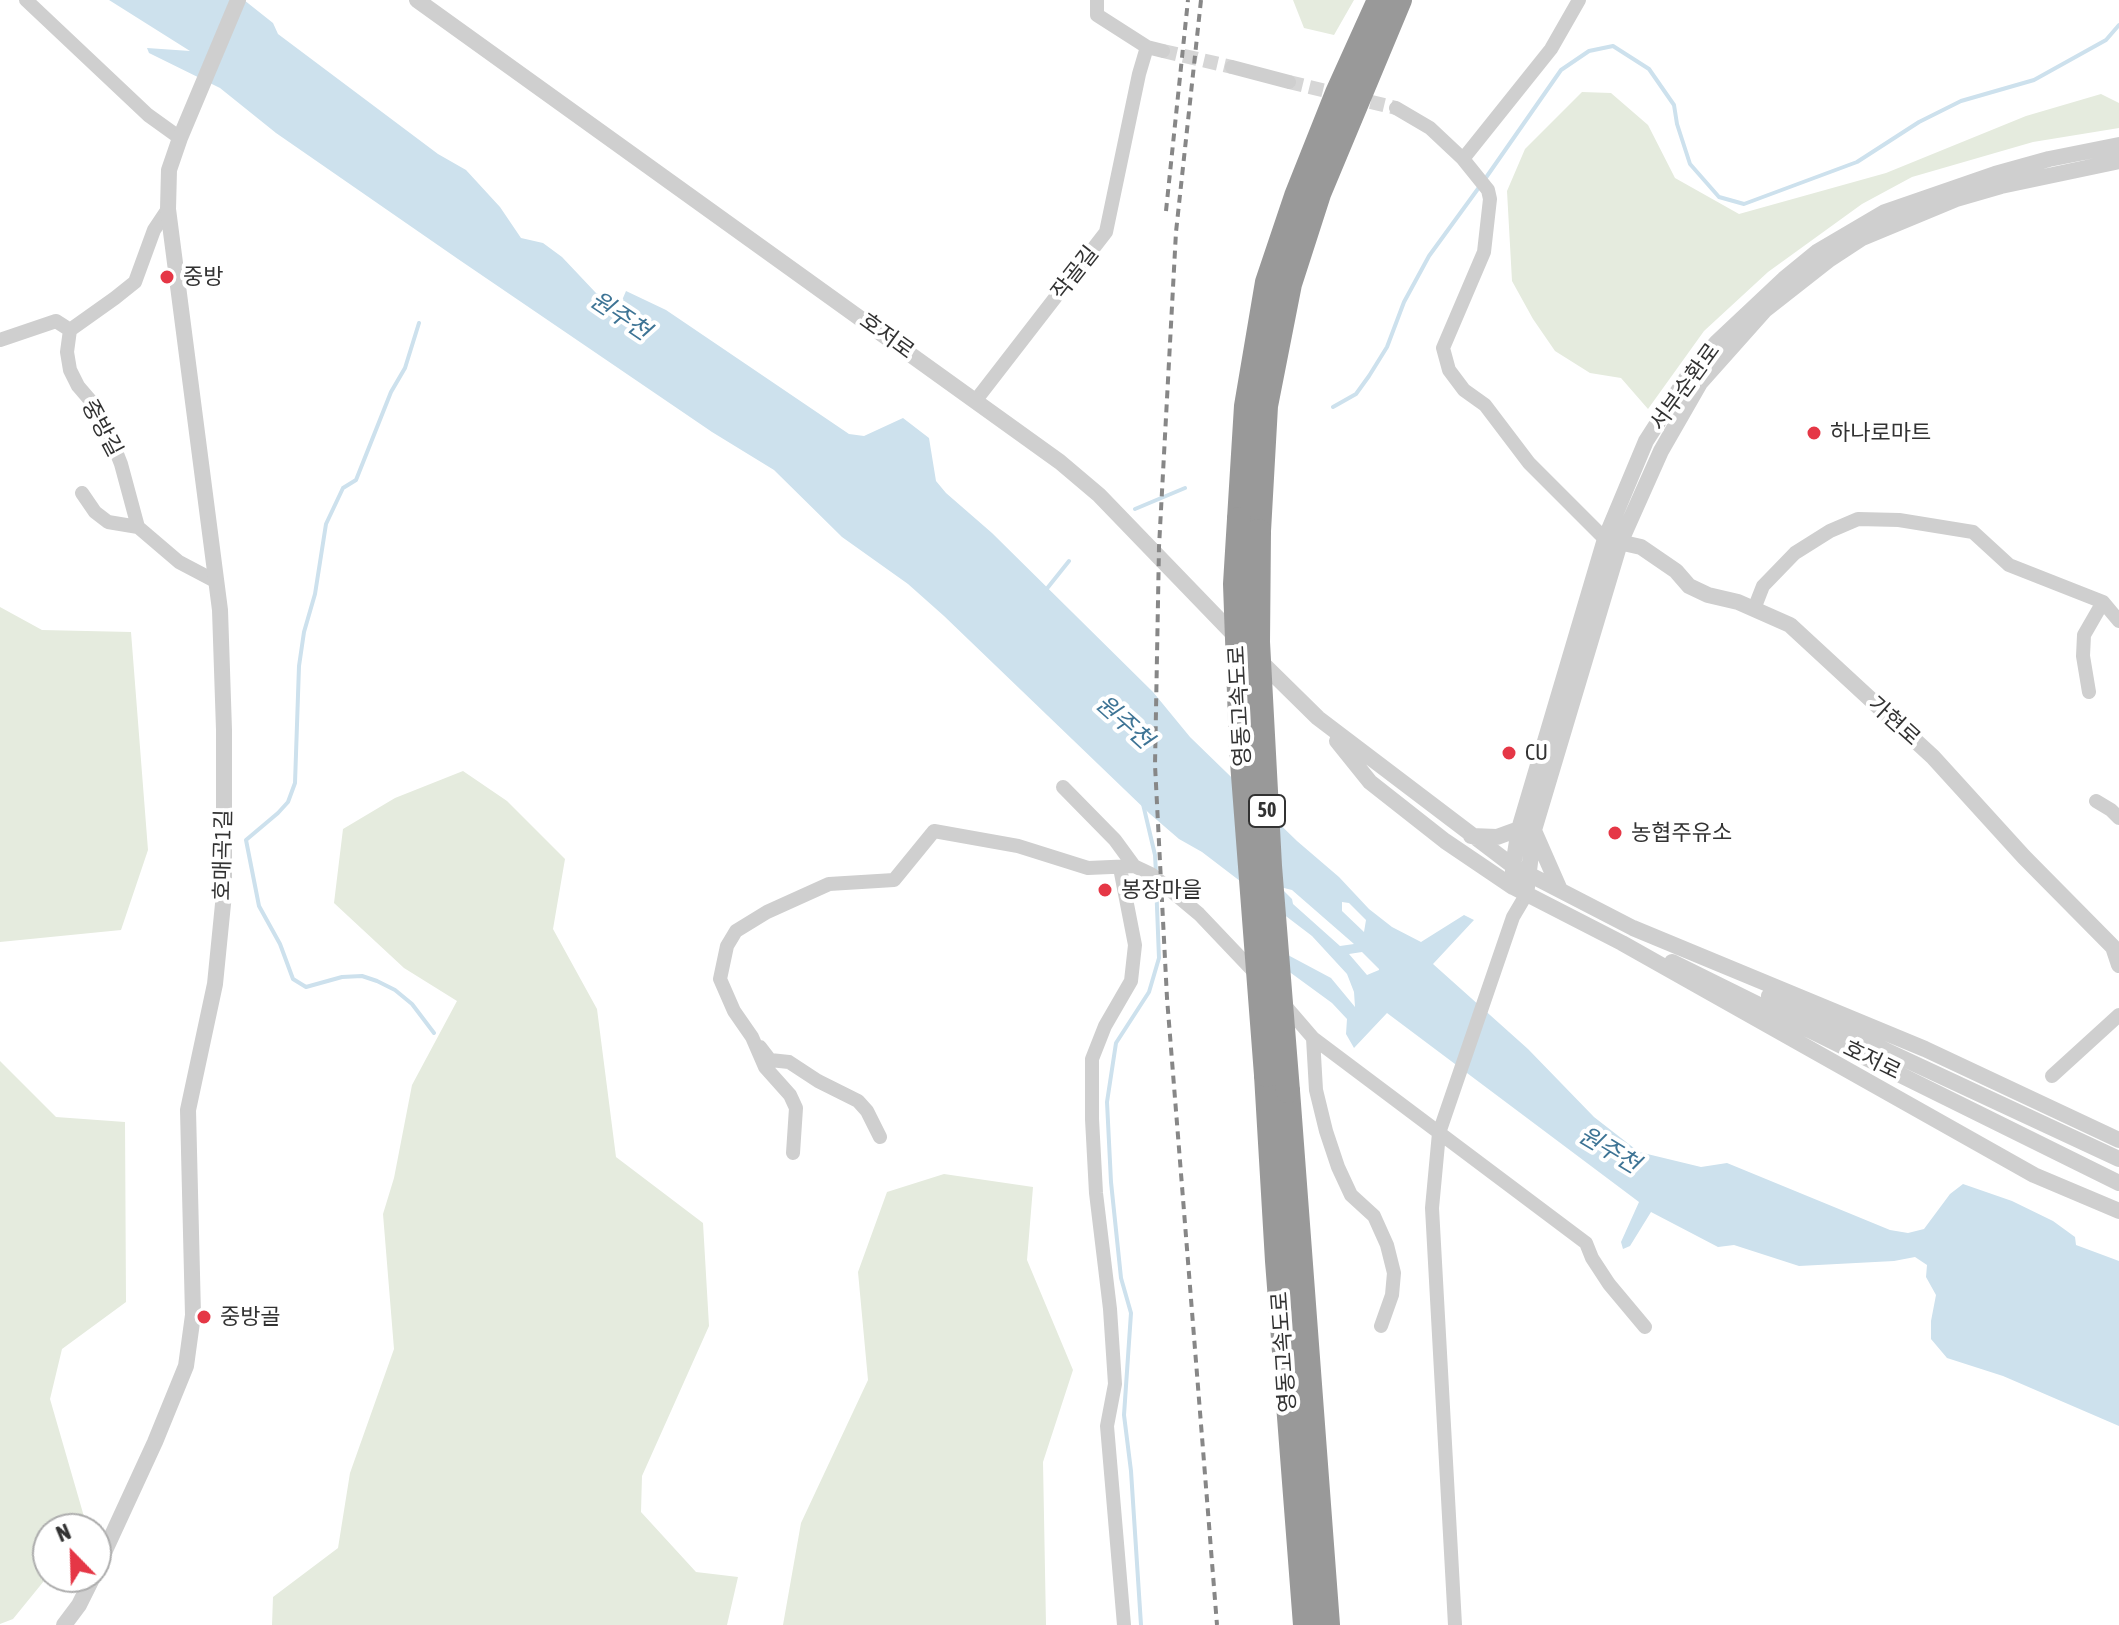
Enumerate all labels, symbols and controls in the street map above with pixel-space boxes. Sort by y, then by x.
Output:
street label: 작골길 [1046,241,1104,305]
place label: 중방 [183,264,223,290]
marker: 중방 [158,268,176,286]
water label: 원주천 [584,286,656,346]
street label: 호저로 [855,307,919,365]
street label: 서부순환로 [1645,338,1725,436]
street label: 중방길 [76,395,128,461]
place label: 하나로마트 [1830,420,1931,446]
marker: 하나로마트 [1805,424,1823,442]
street label: 영동고속도로 [1224,645,1256,767]
water label: 원주천 [1090,689,1158,755]
street label: 가현로 [1863,691,1925,751]
place label: CU [1525,740,1548,766]
marker: CU [1500,744,1518,762]
road number: 50 [1249,795,1285,827]
street label: 호매곡1길 [209,809,237,901]
place label: 농협주유소 [1631,820,1732,846]
marker: 농협주유소 [1606,824,1624,842]
place label: 봉장마을 [1121,877,1202,903]
marker: 봉장마을 [1096,881,1114,899]
street label: 호저로 [1839,1035,1905,1085]
water label: 원주천 [1573,1121,1645,1179]
street label: 영동고속도로 [1267,1291,1301,1413]
place label: 중방골 [220,1304,281,1330]
marker: 중방골 [195,1308,213,1326]
north arrow [32,1513,112,1593]
text: N [52,1518,74,1547]

